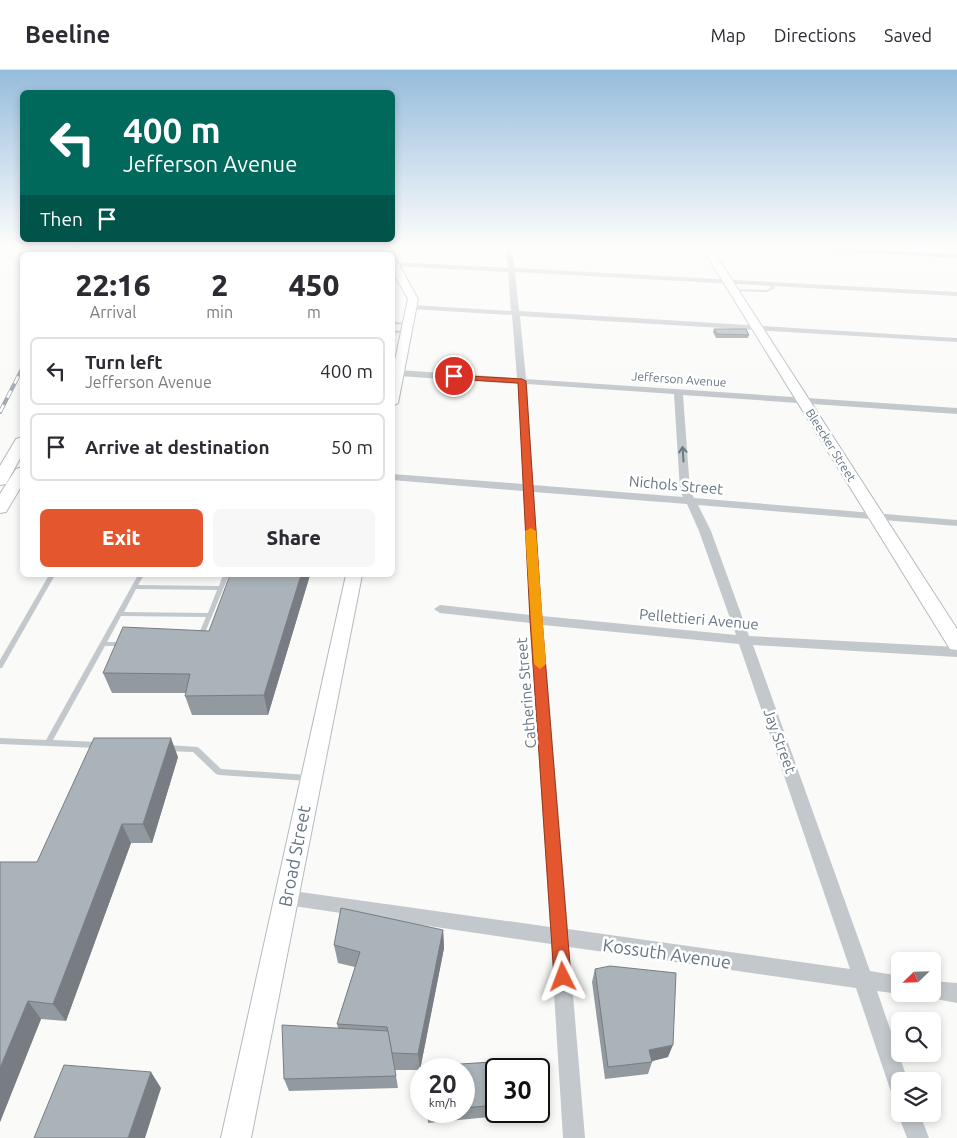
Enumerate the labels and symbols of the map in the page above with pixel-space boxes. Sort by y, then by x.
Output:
pin [433,355,475,397]
street label: Jefferson Avenue [631,369,727,389]
street label: Bleecker Street [804,406,859,484]
one-way arrow [678,446,687,462]
street label: Nichols Street [628,472,724,498]
street label: Pellettieri Avenue [638,605,760,633]
street label: Catherine Street [513,637,539,749]
street label: Jay Street [760,706,800,776]
street label: Broad Street [274,804,314,908]
street label: Kossuth Avenue [602,934,732,972]
position arrow [536,950,588,1002]
north arrow [891,952,941,1002]
speed limit sign: 30 [485,1058,550,1123]

